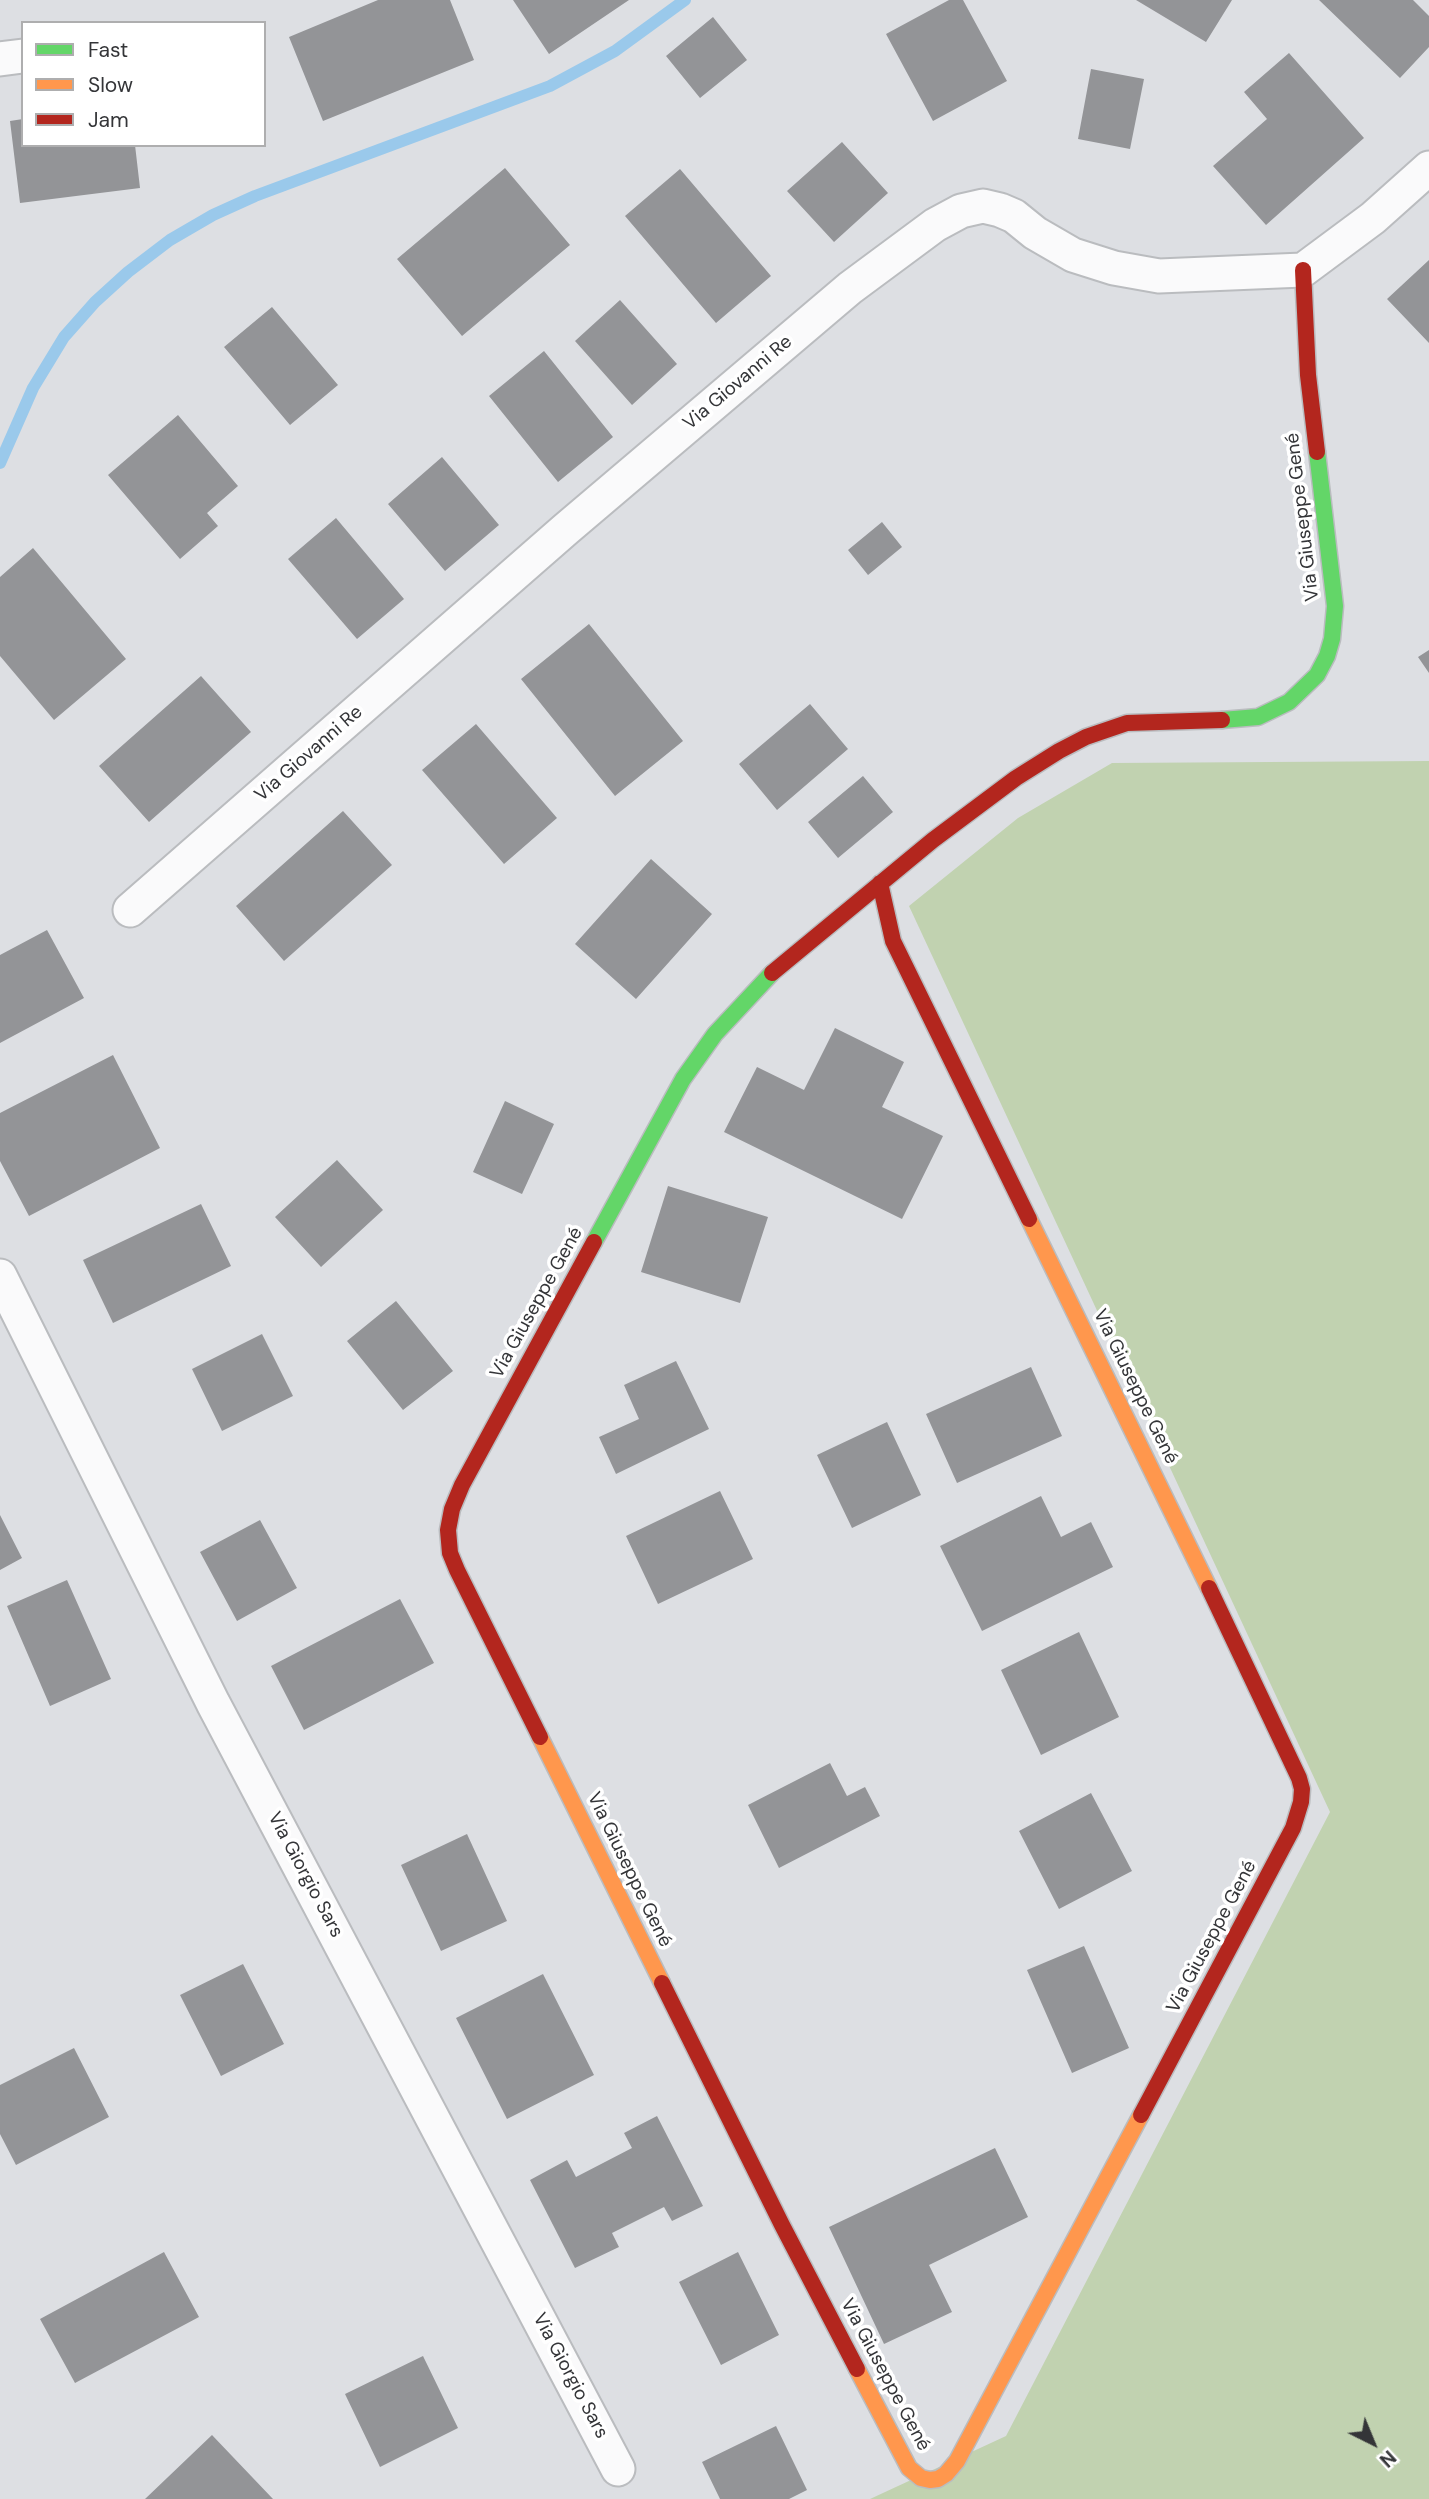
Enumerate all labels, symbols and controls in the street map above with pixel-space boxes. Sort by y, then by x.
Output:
legend [21,21,266,147]
text: Fast [88,36,128,64]
text: Slow [88,71,133,99]
text: Jam [88,106,129,134]
street label: Via Giovanni Re [679,331,797,435]
street label: Via Giuseppe Gené [1281,432,1325,602]
street label: Via Giovanni Re [250,701,368,807]
street label: Via Giuseppe Gené [486,1223,588,1383]
street label: Via Giuseppe Gené [1088,1306,1182,1468]
street label: Via Giuseppe Gené [582,1789,676,1951]
street label: Via Giorgio Sars [262,1808,348,1942]
street label: Via Giuseppe Gené [1162,1857,1262,2017]
street label: Via Giuseppe Gené [835,2295,935,2455]
street label: Via Giorgio Sars [527,2309,613,2443]
north arrow [1338,2408,1408,2478]
text: N [1374,2445,1401,2473]

